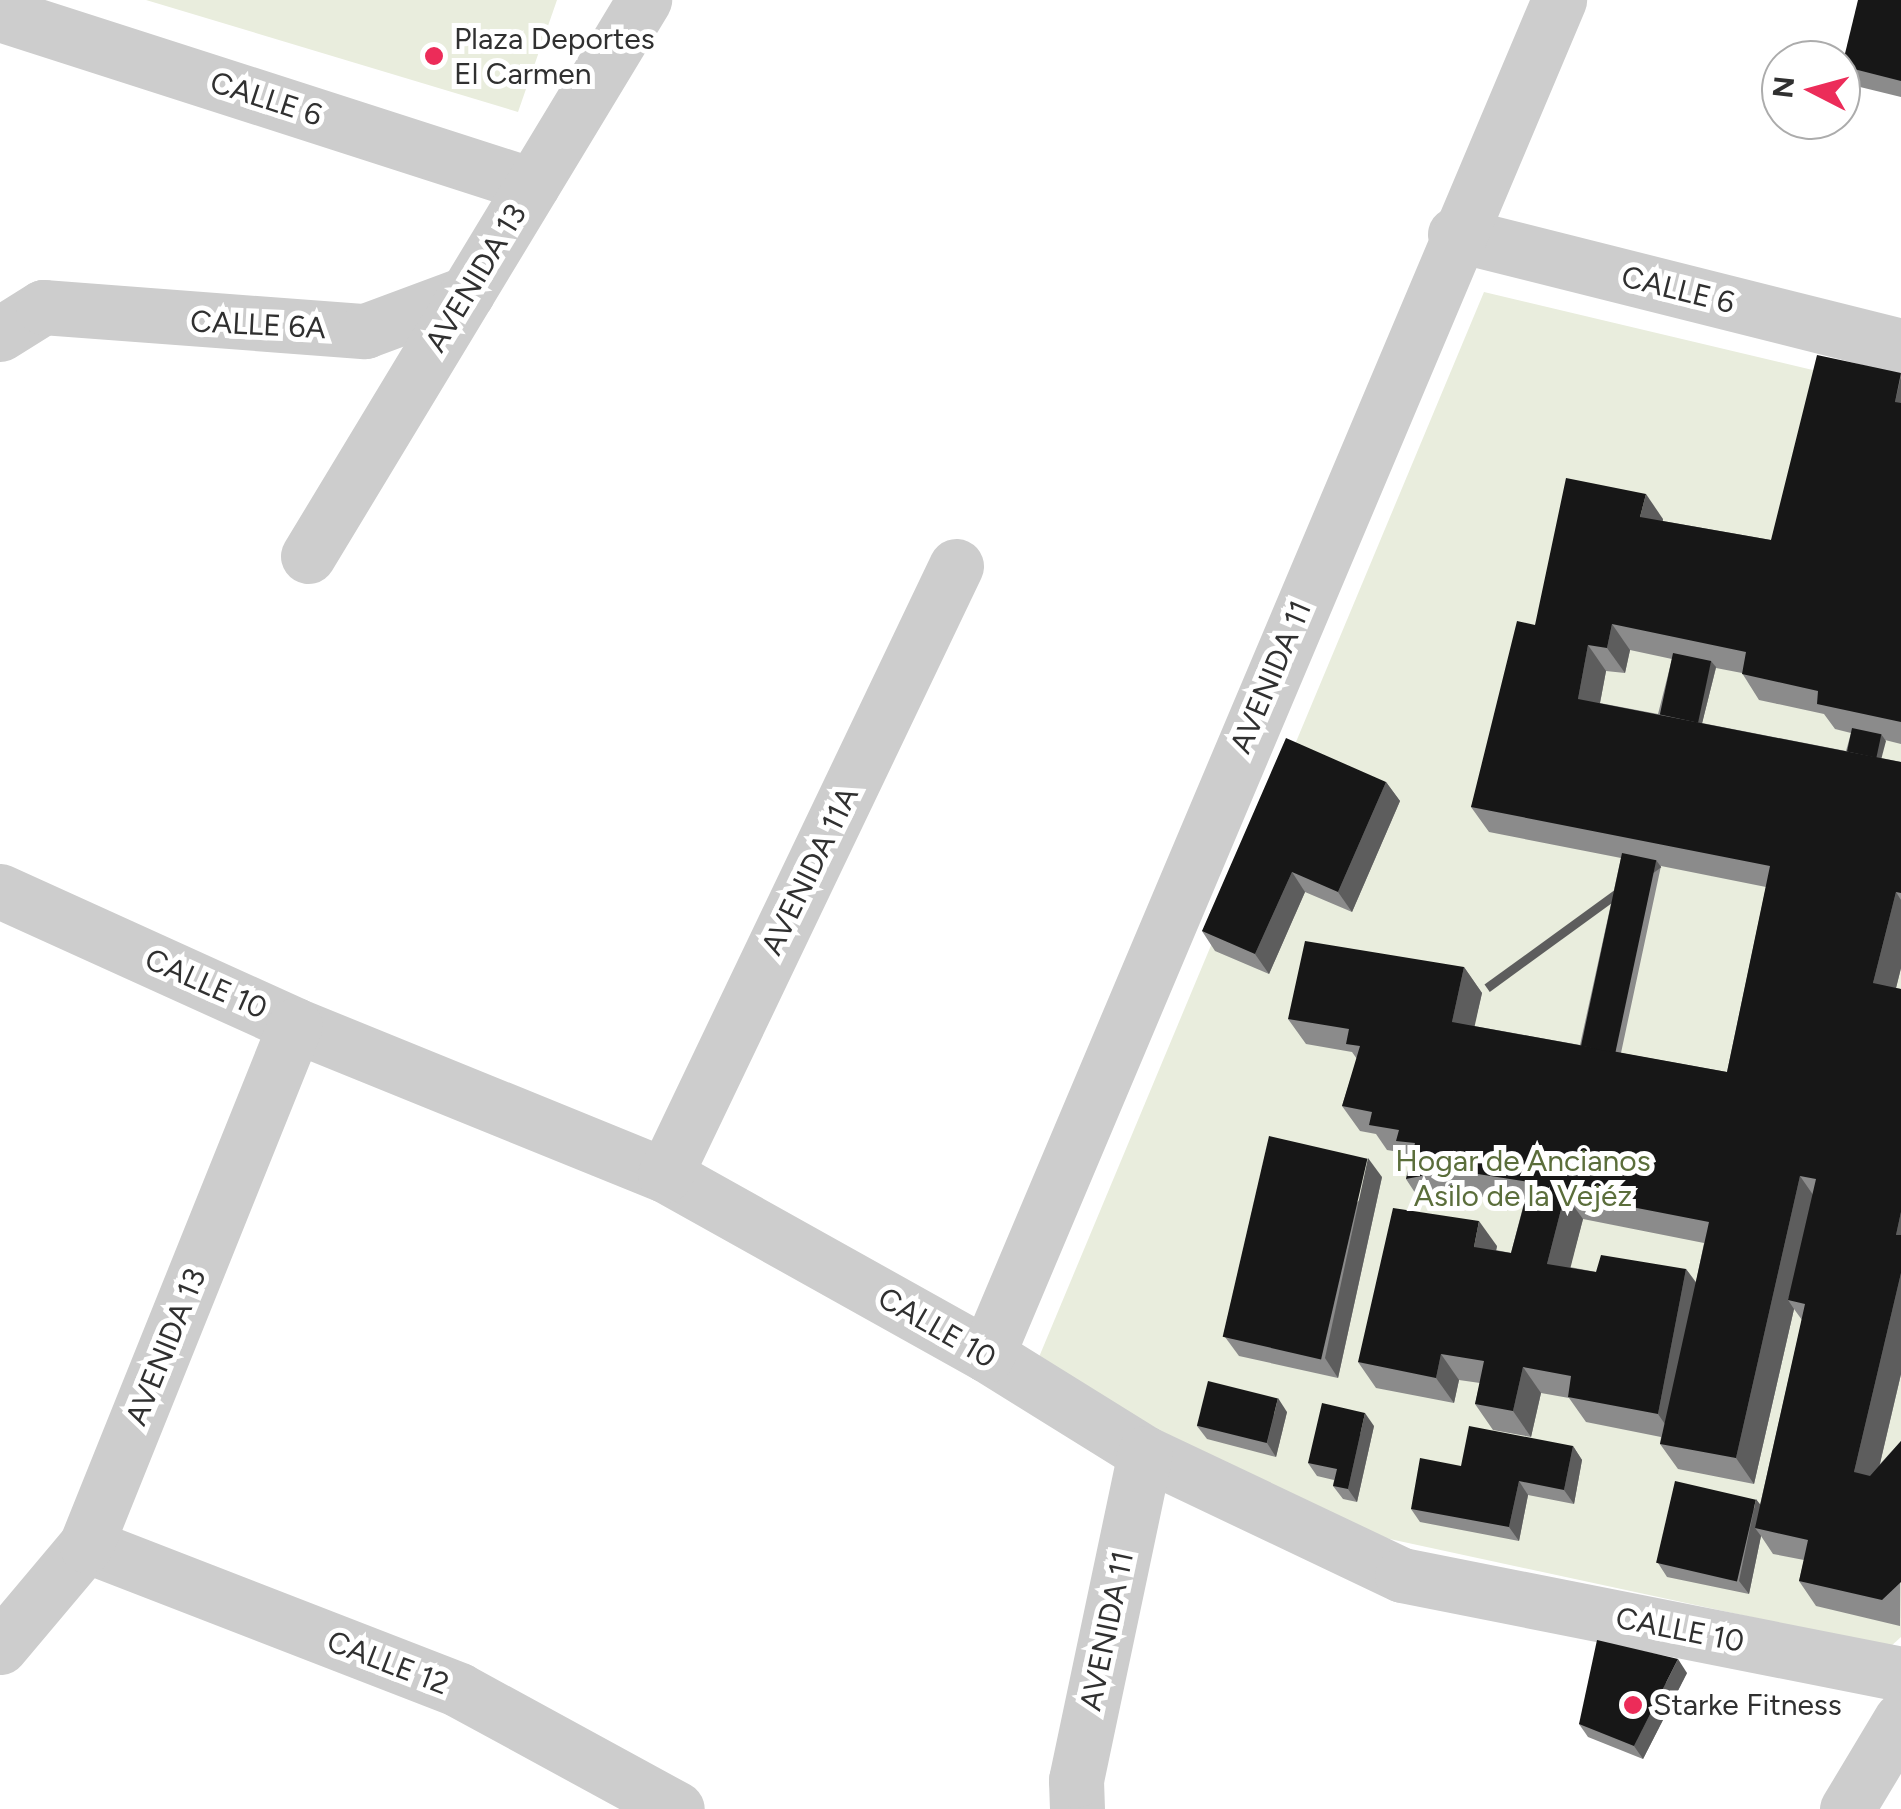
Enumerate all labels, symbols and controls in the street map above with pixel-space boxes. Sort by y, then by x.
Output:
place label: Plaza Deportes El Carmen [454,21,655,92]
north arrow [1761,40,1861,140]
marker: Plaza Deportes El Carmen [423,45,445,67]
street label: CALLE 6 [206,64,326,134]
text: N [1765,75,1801,100]
street label: AVENIDA 13 [418,198,534,358]
street label: CALLE 6 [1618,259,1738,321]
street label: CALLE 6A [189,303,327,347]
street label: AVENIDA 11 [1223,595,1319,759]
street label: AVENIDA 11A [754,781,866,961]
street label: CALLE 10 [139,941,273,1027]
park label: Hogar de Ancianos Asilo de la Vejéz [1395,1143,1651,1214]
street label: AVENIDA 13 [118,1263,214,1431]
street label: CALLE 10 [872,1280,1002,1376]
street label: AVENIDA 11 [1073,1548,1141,1714]
street label: CALLE 10 [1613,1600,1747,1660]
street label: CALLE 12 [322,1623,454,1703]
place label: Starke Fitness [1653,1687,1842,1723]
marker: Starke Fitness [1622,1694,1644,1716]

